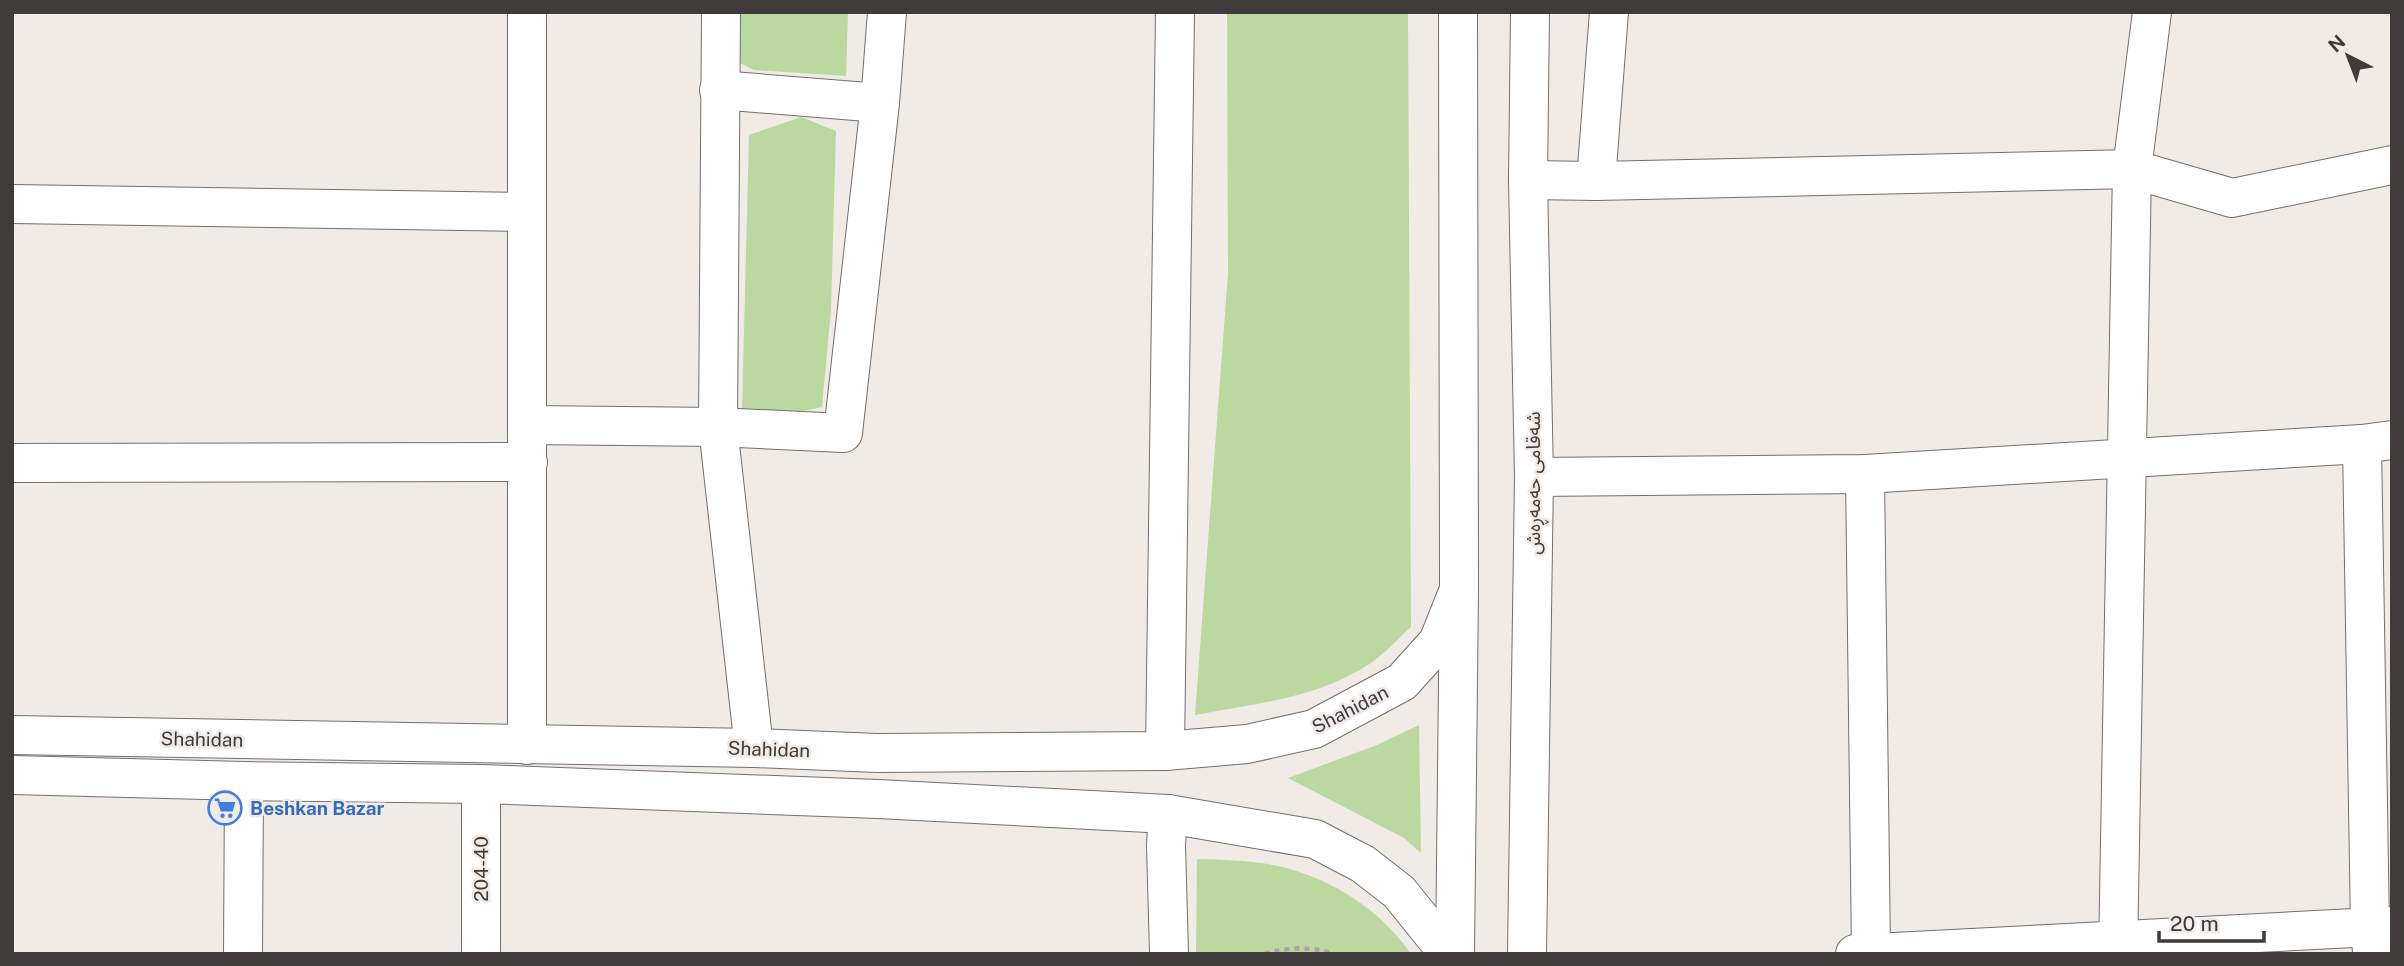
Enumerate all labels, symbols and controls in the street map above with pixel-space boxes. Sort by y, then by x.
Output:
north arrow [2313,21,2383,91]
text: N [2324,30,2350,57]
street label: شەقامی حەمەڕەش [1522,411,1549,555]
street label: Shahidan [1308,680,1392,738]
street label: Shahidan [161,727,243,751]
street label: Shahidan [727,737,811,761]
supermarket icon: Beshkan Bazar [206,789,244,827]
place label: Beshkan Bazar [250,797,384,819]
street label: 204-40 [470,836,492,902]
scale bar [2159,900,2264,944]
text: 20 m [2170,911,2219,936]

